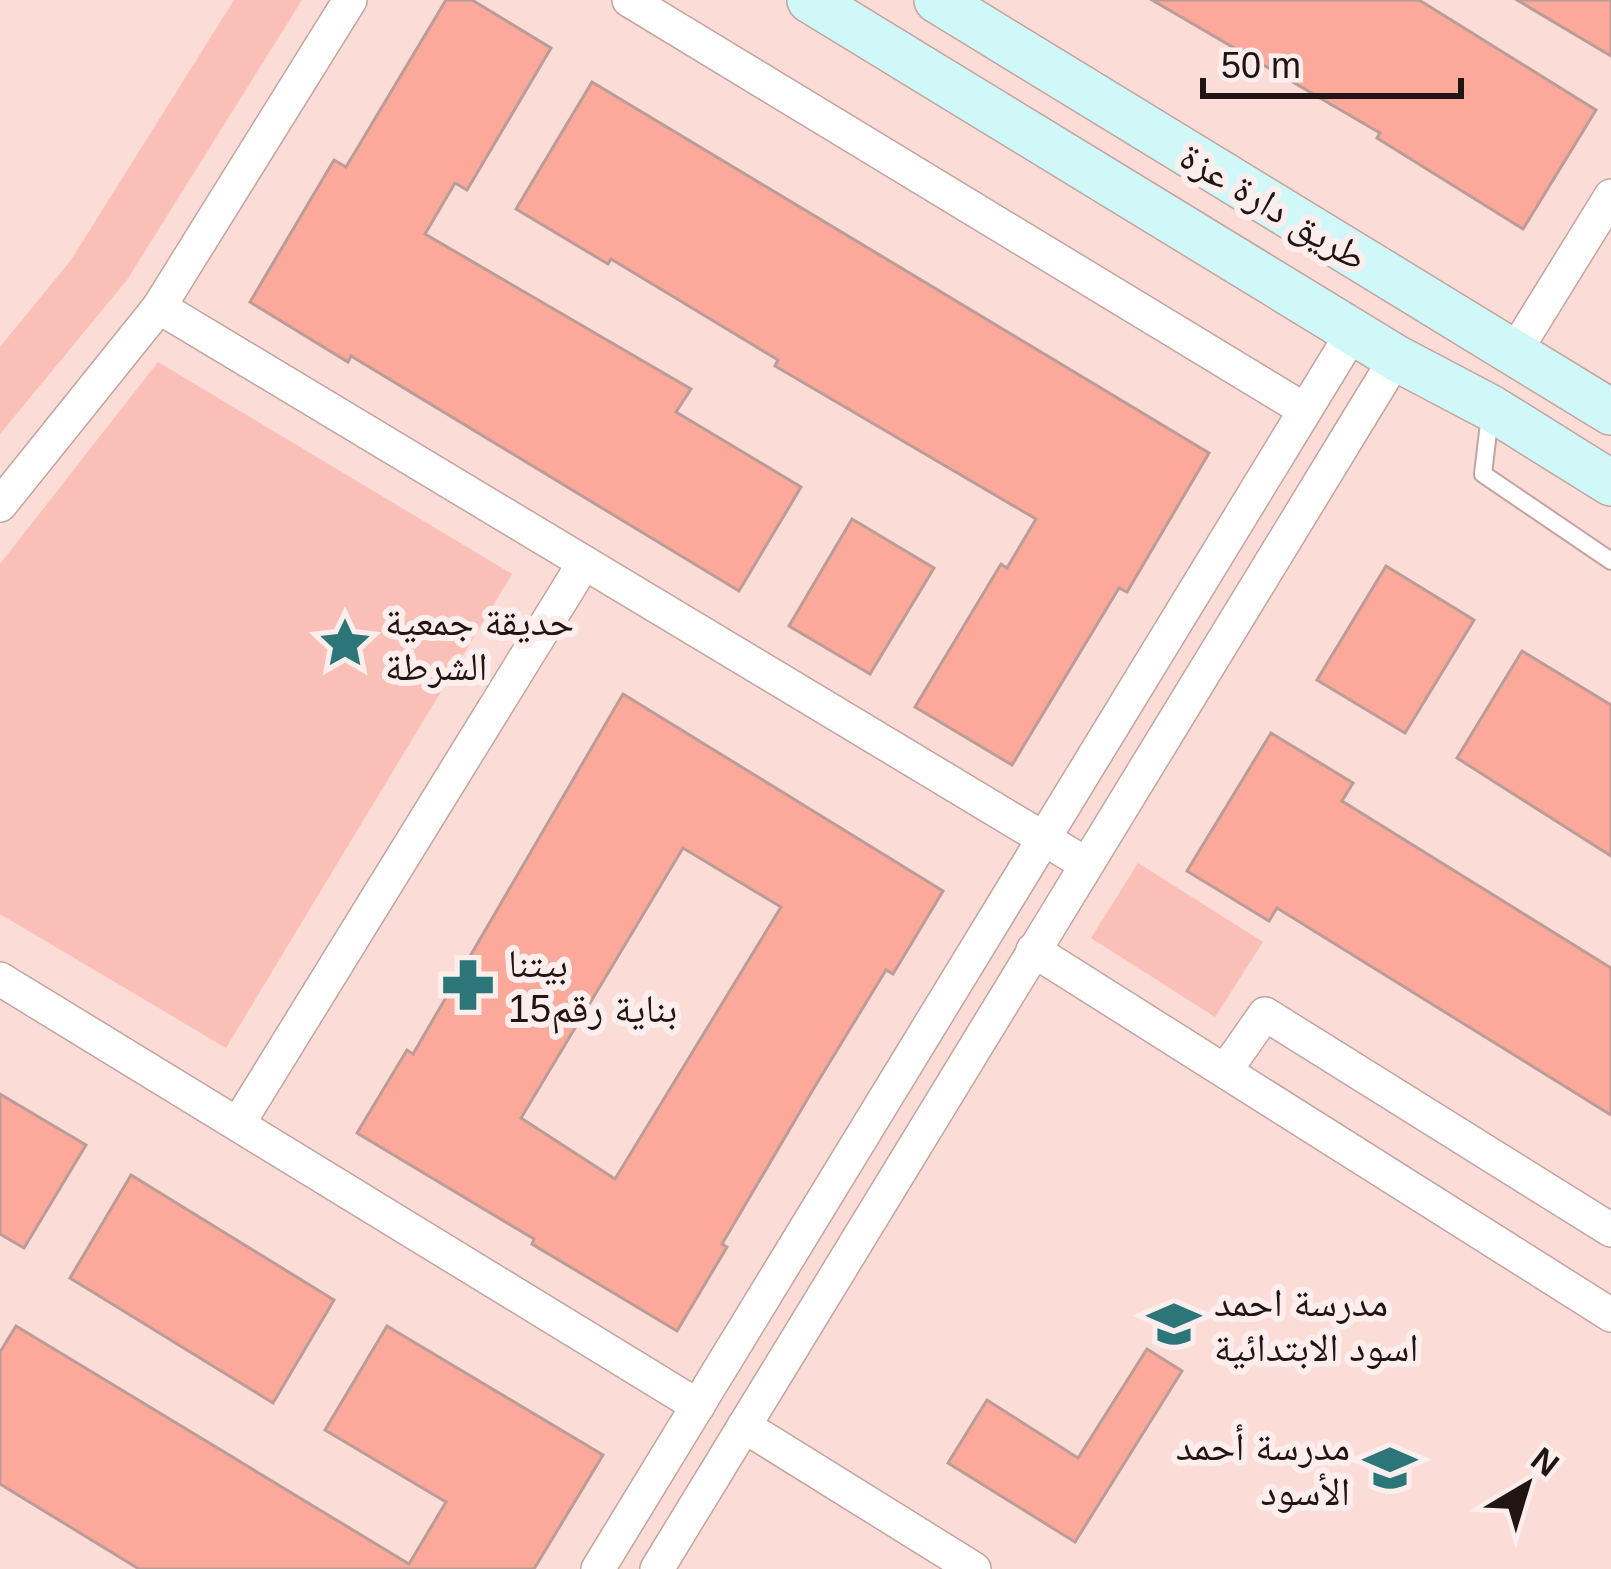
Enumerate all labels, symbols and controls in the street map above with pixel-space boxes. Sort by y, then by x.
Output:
scale bar [1203,24,1461,98]
text: 50 m [1221,45,1301,86]
street label: طريق دارة عزة [1171,134,1375,281]
place label: حديقة جمعية الشرطة [385,600,574,688]
place icon: حديقة جمعية الشرطة [316,614,374,672]
place label: بيتنا بناية رقم15 [508,942,677,1034]
pharmacy icon: بيتنا بناية رقم15 [439,956,497,1014]
place label: مدرسة احمد اسود الابتدائية [1214,1281,1419,1370]
school or university icon: مدرسة احمد اسود الابتدائية [1145,1295,1203,1353]
place label: مدرسة أحمد الأسود [1176,1424,1350,1513]
north arrow [1467,1425,1587,1545]
school or university icon: مدرسة أحمد الأسود [1361,1439,1419,1497]
text: N [1524,1440,1566,1484]

